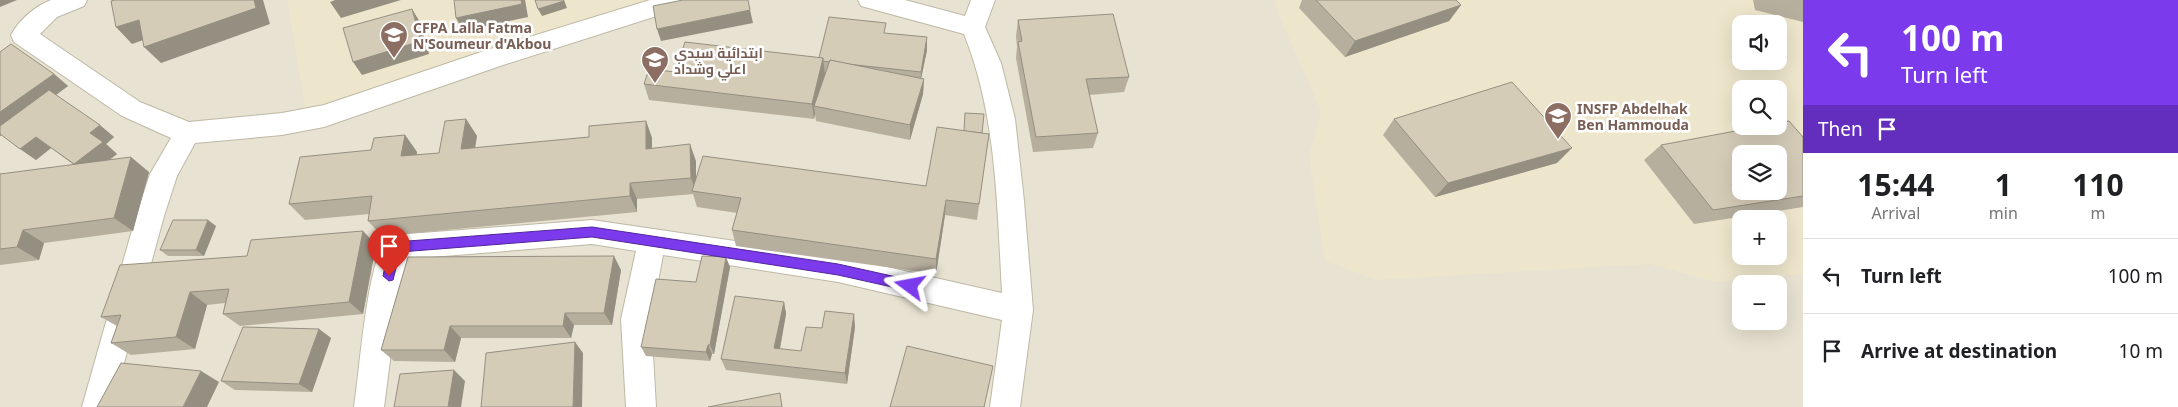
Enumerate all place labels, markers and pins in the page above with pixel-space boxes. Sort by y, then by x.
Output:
place label: CFPA Lalla Fatma N'Soumeur d'Akbou [413,18,551,53]
school or university icon: CFPA Lalla Fatma N'Soumeur d'Akbou [379,20,409,59]
place label: ابتدائية سيدي اعلي وشداد [674,43,763,81]
school or university icon: ابتدائية سيدي اعلي وشداد [640,45,670,84]
place label: INSFP Abdelhak Ben Hammouda [1577,99,1689,134]
school or university icon: INSFP Abdelhak Ben Hammouda [1543,101,1573,140]
pin [368,225,410,276]

